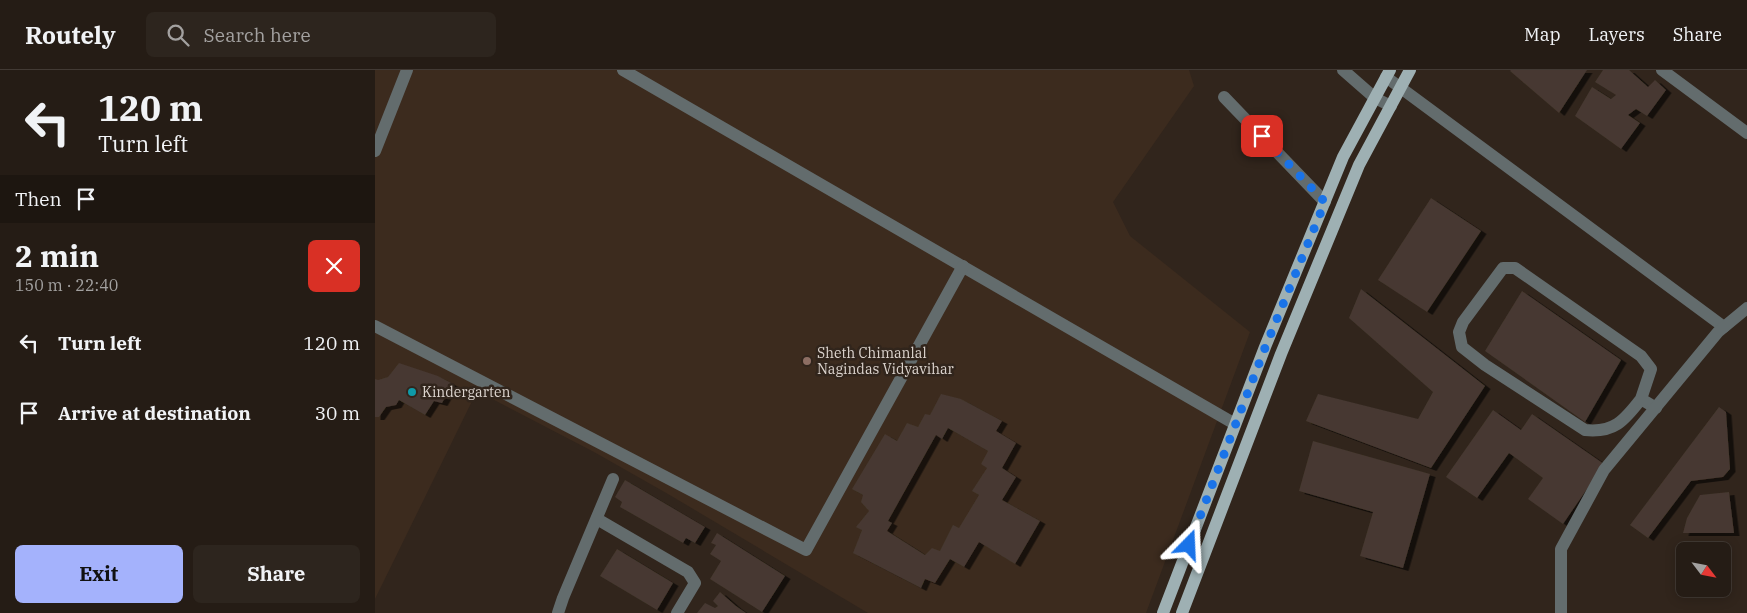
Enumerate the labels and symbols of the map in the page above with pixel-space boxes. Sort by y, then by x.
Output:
pin [1241,115,1283,157]
place label: Sheth Chimanlal Nagindas Vidyavihar [817,344,955,378]
marker: Sheth Chimanlal Nagindas Vidyavihar [801,355,813,367]
place label: Kindergarten [422,383,510,401]
marker: Kindergarten [406,386,418,398]
position arrow [1162,518,1214,570]
north arrow [1676,542,1731,598]

